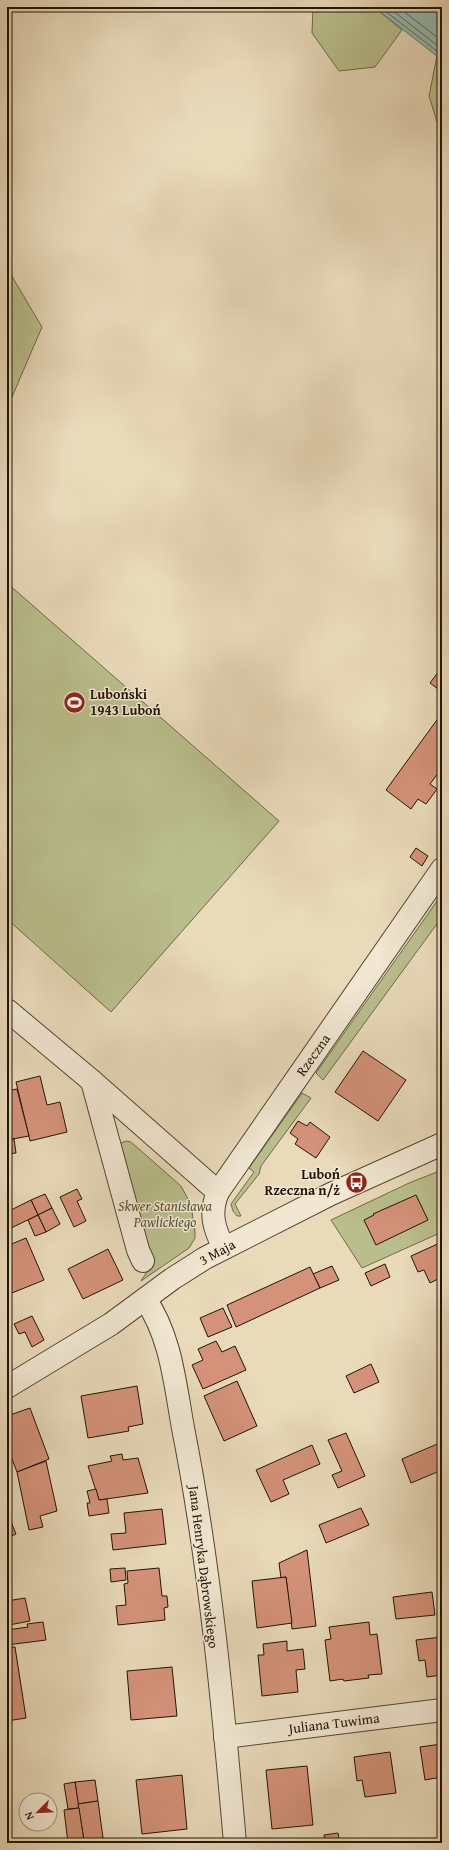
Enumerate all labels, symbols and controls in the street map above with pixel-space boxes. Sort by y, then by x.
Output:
place label: Luboński 1943 Luboń [90,684,162,720]
sports icon: Luboński 1943 Luboń [62,689,88,715]
street label: Rzeczna [291,1029,335,1080]
place label: Luboń Rzeczna n/ż [264,1164,341,1200]
bus stop icon: Luboń Rzeczna n/ż [343,1169,369,1195]
park label: Skwer Stanisława Pawlickiego [118,1196,212,1232]
street label: 3 Maja [195,1234,239,1270]
street label: Jana Henryka Dąbrowskiego [184,1482,224,1650]
street label: Juliana Tuwima [285,1707,381,1739]
north arrow [18,1792,58,1832]
text: N [20,1809,38,1823]

